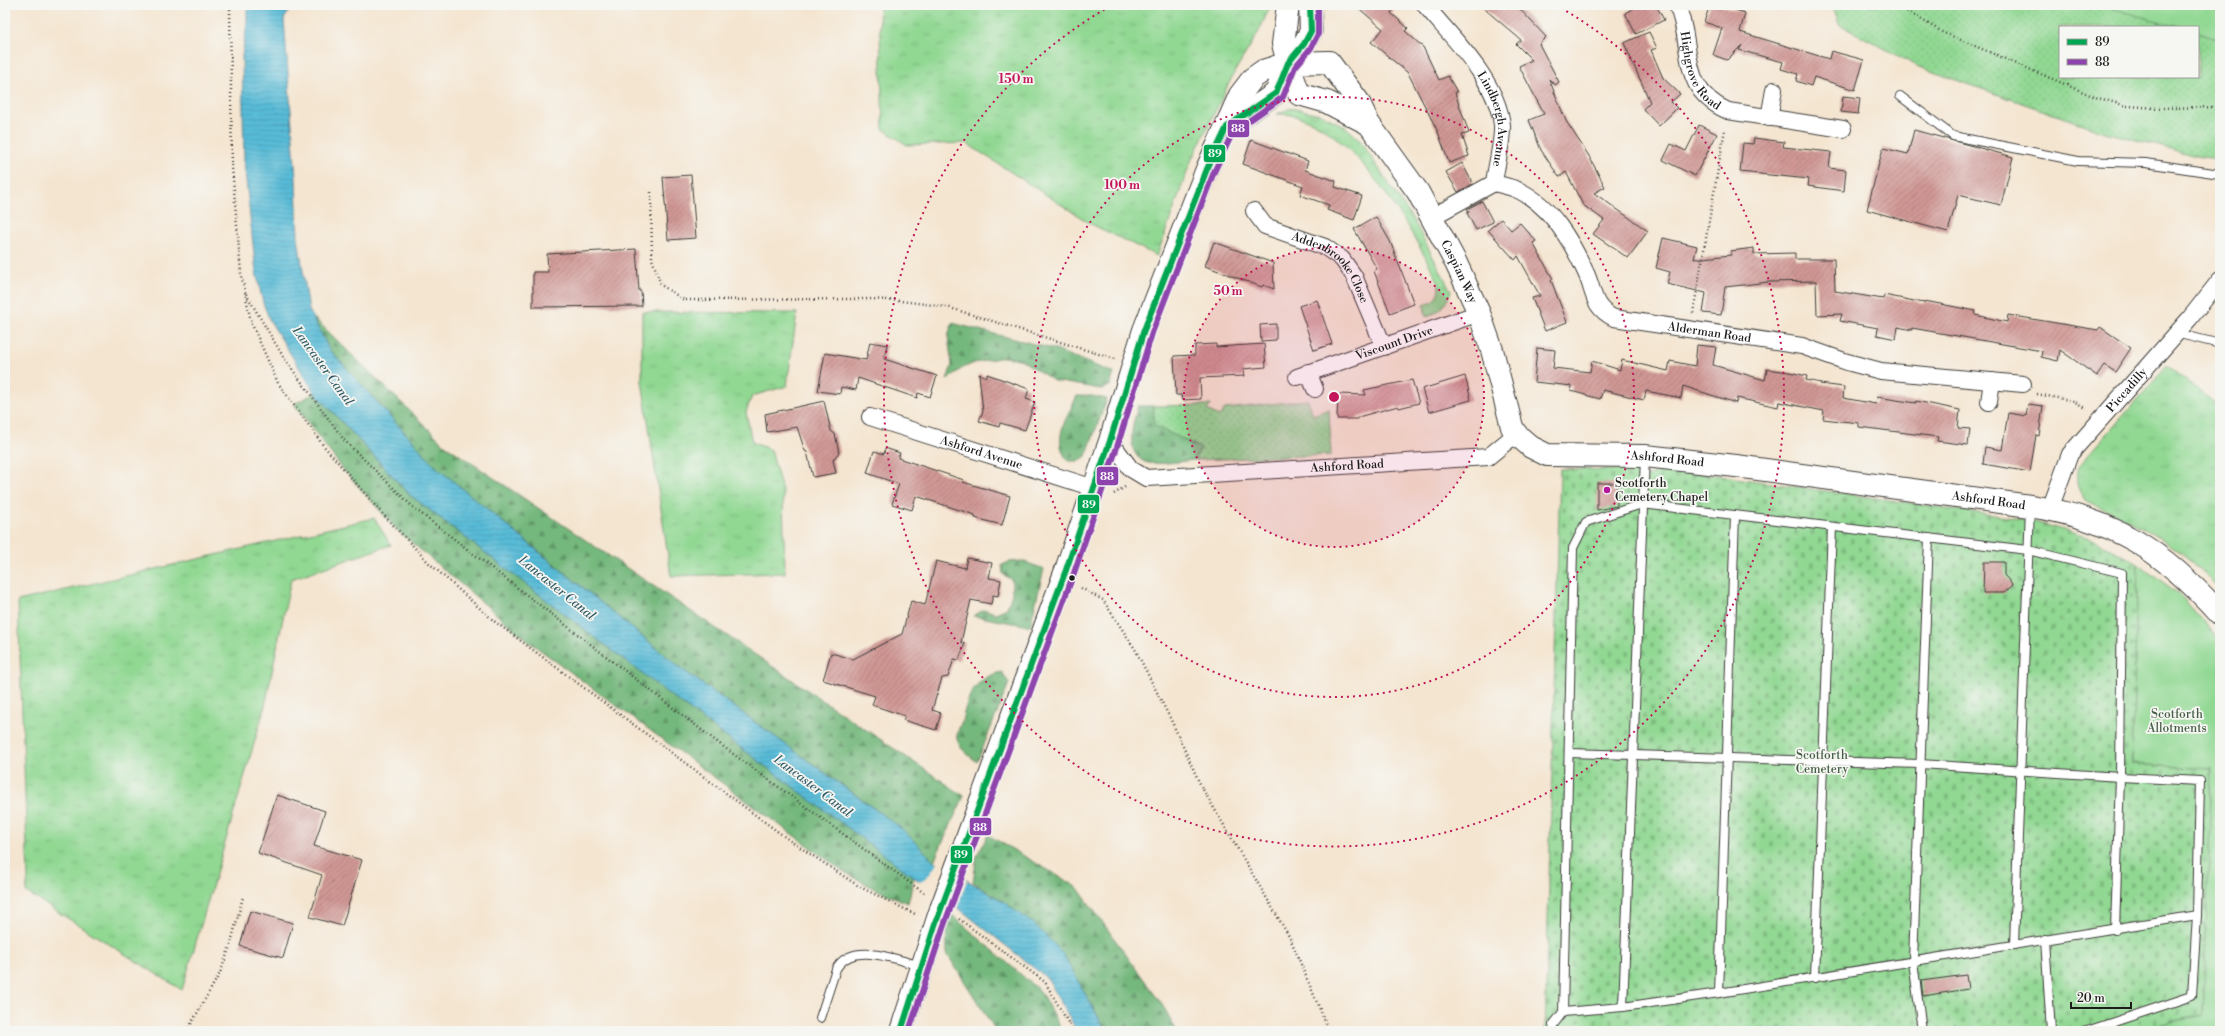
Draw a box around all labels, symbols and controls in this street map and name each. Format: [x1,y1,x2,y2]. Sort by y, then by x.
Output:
legend [2059,26,2199,78]
street label: Highgrove Road [1677,30,1724,113]
text: 89 [2095,35,2110,50]
text: 88 [2095,55,2110,70]
street label: Lindbergh Avenue [1474,68,1510,168]
text: 150 m [999,72,1033,87]
line badge: 88 [1227,119,1250,138]
text: 88 [1231,122,1245,136]
line badge: 89 [1203,144,1226,163]
text: 89 [1208,147,1222,161]
text: 100 m [1104,178,1140,193]
street label: Addenbrooke Close [1289,228,1372,305]
street label: Caspian Way [1438,237,1481,306]
text: 50 m [1213,284,1243,299]
street label: Alderman Road [1666,318,1752,346]
street label: Viscount Drive [1352,322,1435,364]
water label: Lancaster Canal [288,323,358,409]
street label: Piccadilly [2103,365,2150,415]
centre of rings [1327,390,1341,404]
street label: Ashford Avenue [938,432,1025,472]
street label: Ashford Road [1630,448,1705,470]
street label: Ashford Road [1309,456,1385,475]
line badge: 88 [1096,466,1119,486]
text: 88 [1100,470,1114,484]
place label: Scotforth Cemetery Chapel [1615,476,1708,505]
marker: Scotforth Cemetery Chapel [1602,485,1612,495]
street label: Ashford Road [1950,488,2026,513]
line badge: 89 [1077,494,1100,514]
text: 89 [1082,498,1096,512]
water label: Lancaster Canal [515,552,599,624]
unlabelled marker [1067,573,1077,583]
park label: Scotforth Allotments [2146,707,2207,736]
park label: Scotforth Cemetery [1796,748,1848,777]
water label: Lancaster Canal [770,751,856,821]
line badge: 88 [969,817,992,836]
text: 88 [973,821,987,835]
line badge: 89 [950,845,973,864]
text: 89 [954,848,968,862]
scale bar [2071,984,2131,1010]
text: 20 m [2077,991,2105,1006]

